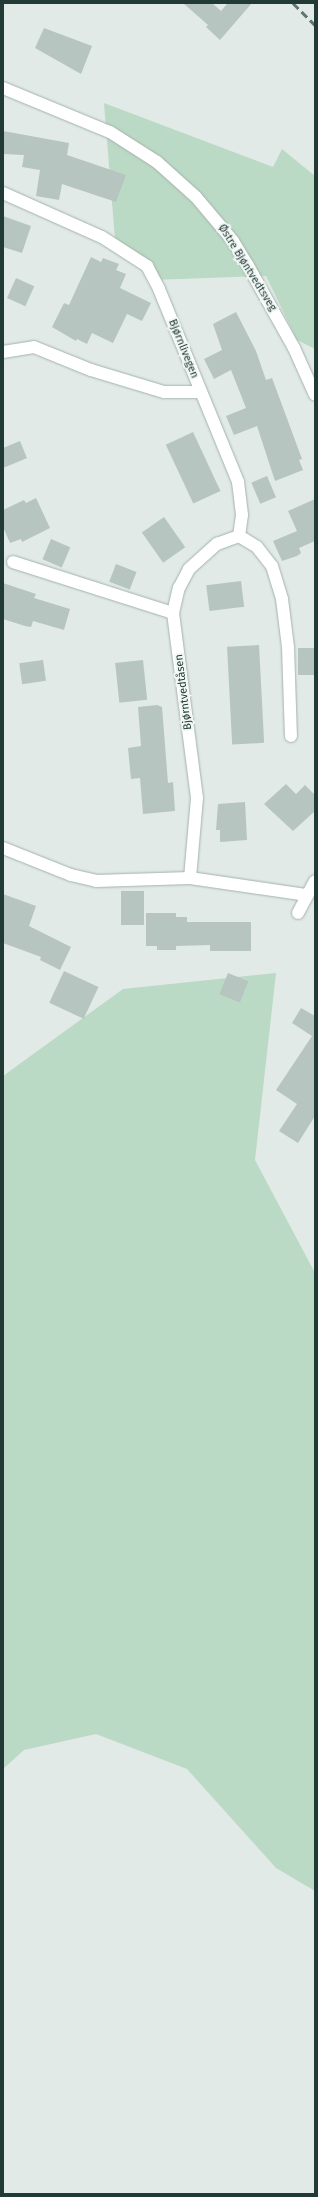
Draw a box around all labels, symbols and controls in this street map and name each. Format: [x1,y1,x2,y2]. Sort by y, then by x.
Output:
street label: Østre Bjøntvedtsveg [215,222,279,314]
street label: Bjørnlivegen [165,318,201,380]
street label: Bjørntvedtåsen [173,653,195,731]

